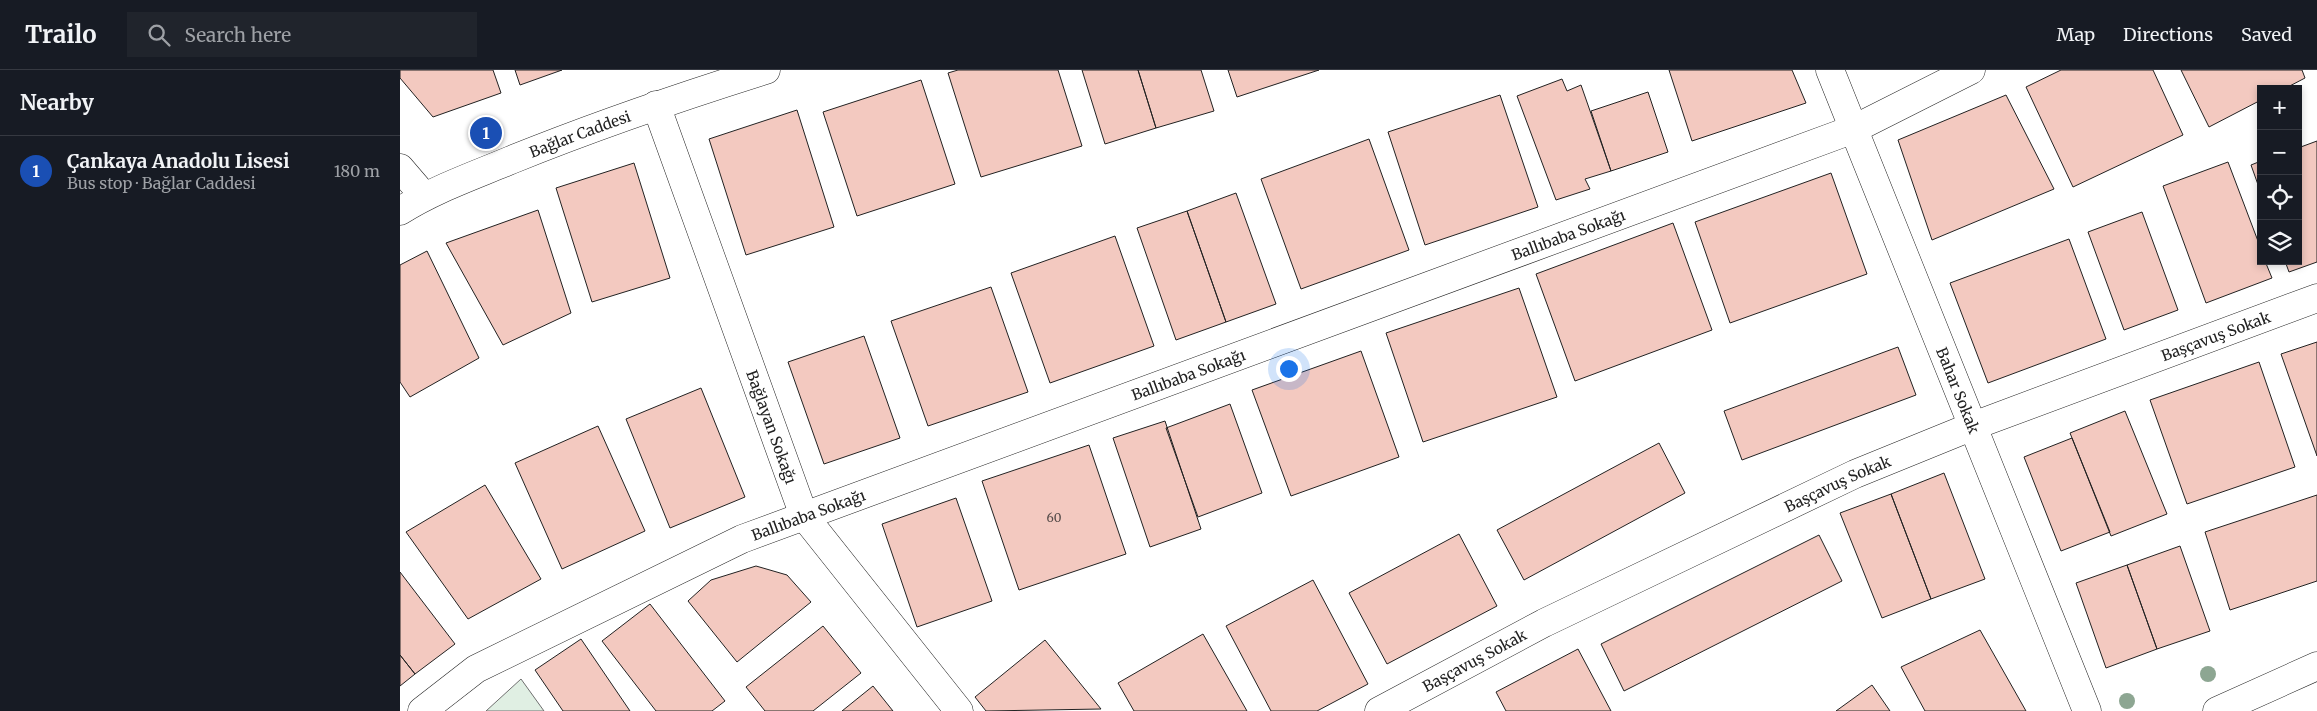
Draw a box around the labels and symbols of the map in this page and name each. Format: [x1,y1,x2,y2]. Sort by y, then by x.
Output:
street label: Bağlar Caddesi [526,106,633,161]
pin: 1 [470,114,502,152]
street label: Ballıbaba Sokağı [1509,205,1628,264]
street label: Başçavuş Sokak [2158,307,2273,365]
street label: Bahar Sokak [1933,344,1984,437]
street label: Ballıbaba Sokağı [1129,345,1248,404]
your location [1276,356,1302,382]
street label: Bağlayan Sokağı [743,367,801,486]
street label: Başçavuş Sokak [1781,451,1894,516]
street label: Ballıbaba Sokağı [749,485,868,544]
house number: 60 [1047,510,1062,525]
street label: Başçavuş Sokak [1419,624,1530,696]

